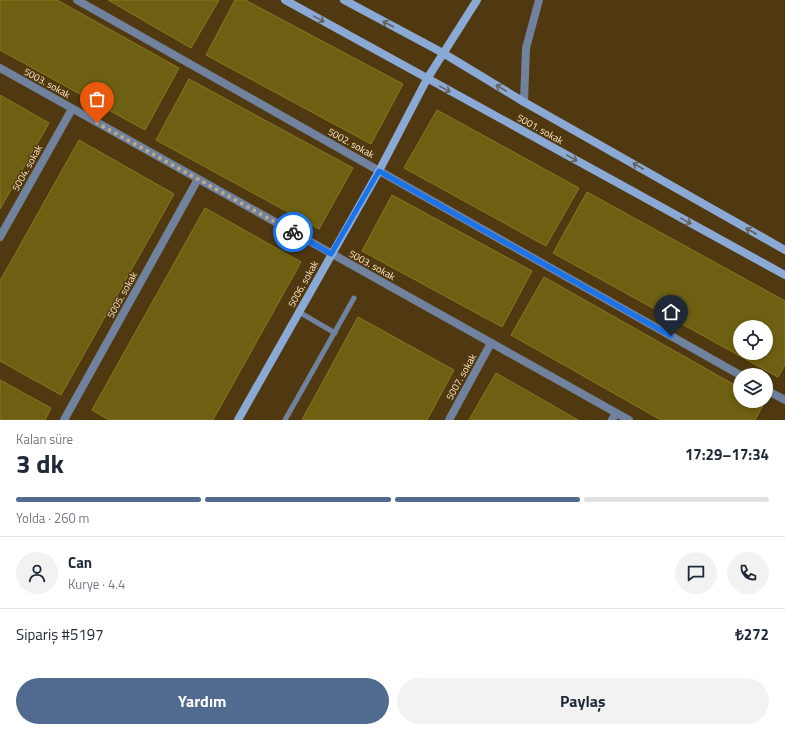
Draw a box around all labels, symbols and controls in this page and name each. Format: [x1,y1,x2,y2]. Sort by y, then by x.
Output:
one-way arrow [313,16,325,23]
one-way arrow [382,19,394,27]
street label: 5003. sokak [21,64,73,102]
pin [80,82,114,123]
one-way arrow [496,84,507,92]
one-way arrow [439,86,451,93]
icon: bag [86,88,108,110]
street label: 5001. sokak [514,110,566,148]
street label: 5002. sokak [325,124,377,162]
street label: 5004. sokak [8,142,46,194]
one-way arrow [565,155,577,163]
one-way arrow [632,162,644,170]
courier [273,212,313,252]
one-way arrow [679,217,691,225]
icon: bike [282,221,304,243]
one-way arrow [745,226,757,234]
street label: 5003. sokak [346,246,398,284]
street label: 5006. sokak [284,258,322,310]
street label: 5005. sokak [103,269,141,321]
pin [654,295,688,336]
icon: home [660,301,682,323]
map controls [733,320,773,408]
button: locate [733,320,773,360]
street label: 5007. sokak [442,351,480,403]
button: layers [733,368,773,408]
text: Kalan süre [16,429,73,449]
text: 17:29–17:34 [685,443,769,466]
text: 3 dk [16,444,64,483]
text: Yolda · 260 m [16,508,89,528]
text: Can [68,551,92,574]
button: person [16,552,58,594]
button: chat [675,552,717,594]
button: phone [727,552,769,594]
text: Kurye · 4.4 [68,574,125,594]
text: Sipariş #5197 [16,623,104,646]
text: ₺272 [735,623,769,646]
button: Yardım [16,678,389,724]
button: Paylaş [397,678,769,724]

